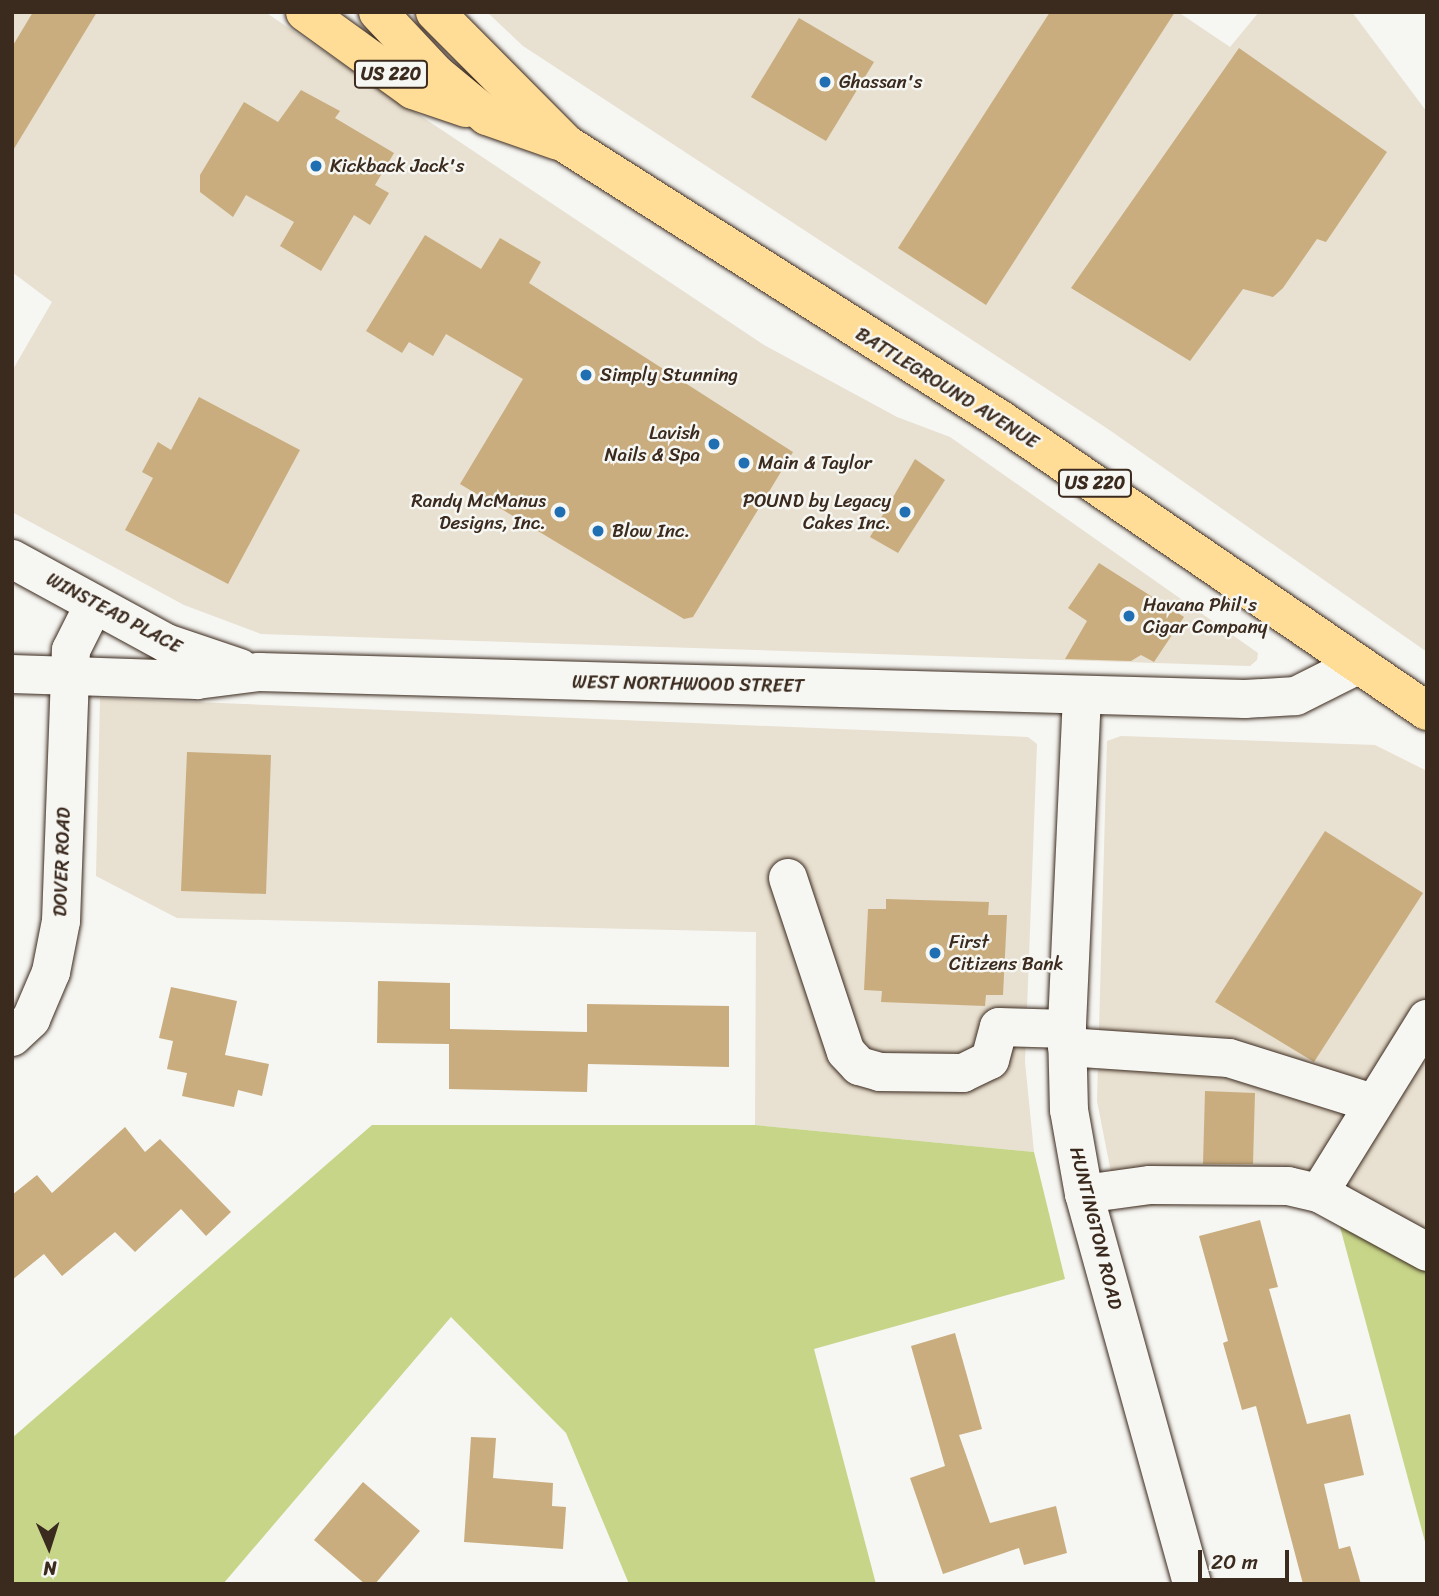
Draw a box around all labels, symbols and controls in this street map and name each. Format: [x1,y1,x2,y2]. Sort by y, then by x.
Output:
road number: US 220 [352,60,430,88]
place label: Ghassan's [839,71,923,93]
marker: Ghassan's [817,74,833,90]
place label: Kickback Jack's [330,155,463,177]
marker: Kickback Jack's [308,158,324,174]
street label: BATTLEGROUND AVENUE [851,322,1043,454]
place label: Simply Stunning [600,364,738,386]
marker: Simply Stunning [578,367,594,383]
place label: Lavish Nails & Spa [604,422,700,466]
marker: Lavish Nails & Spa [706,436,722,452]
place label: Main & Taylor [758,452,872,474]
marker: Main & Taylor [736,455,752,471]
road number: US 220 [1056,468,1134,498]
place label: Randy McManus Designs, Inc. [411,490,546,534]
place label: POUND by Legacy Cakes Inc. [743,490,891,534]
marker: Randy McManus Designs, Inc. [552,504,568,520]
marker: POUND by Legacy Cakes Inc. [897,504,913,520]
place label: Blow Inc. [612,520,690,542]
marker: Blow Inc. [590,523,606,539]
street label: WINSTEAD PLACE [42,568,186,658]
place label: Havana Phil's Cigar Company [1143,594,1268,638]
marker: Havana Phil's Cigar Company [1121,608,1137,624]
street label: WEST NORTHWOOD STREET [572,671,804,697]
street label: DOVER ROAD [49,807,75,917]
place label: First Citizens Bank [949,931,1064,975]
marker: First Citizens Bank [927,945,943,961]
street label: HUNTINGTON ROAD [1065,1144,1127,1312]
north arrow [14,1512,84,1582]
scale bar [1201,1536,1292,1580]
text: 20 m [1211,1543,1258,1581]
text: N [43,1552,58,1585]

